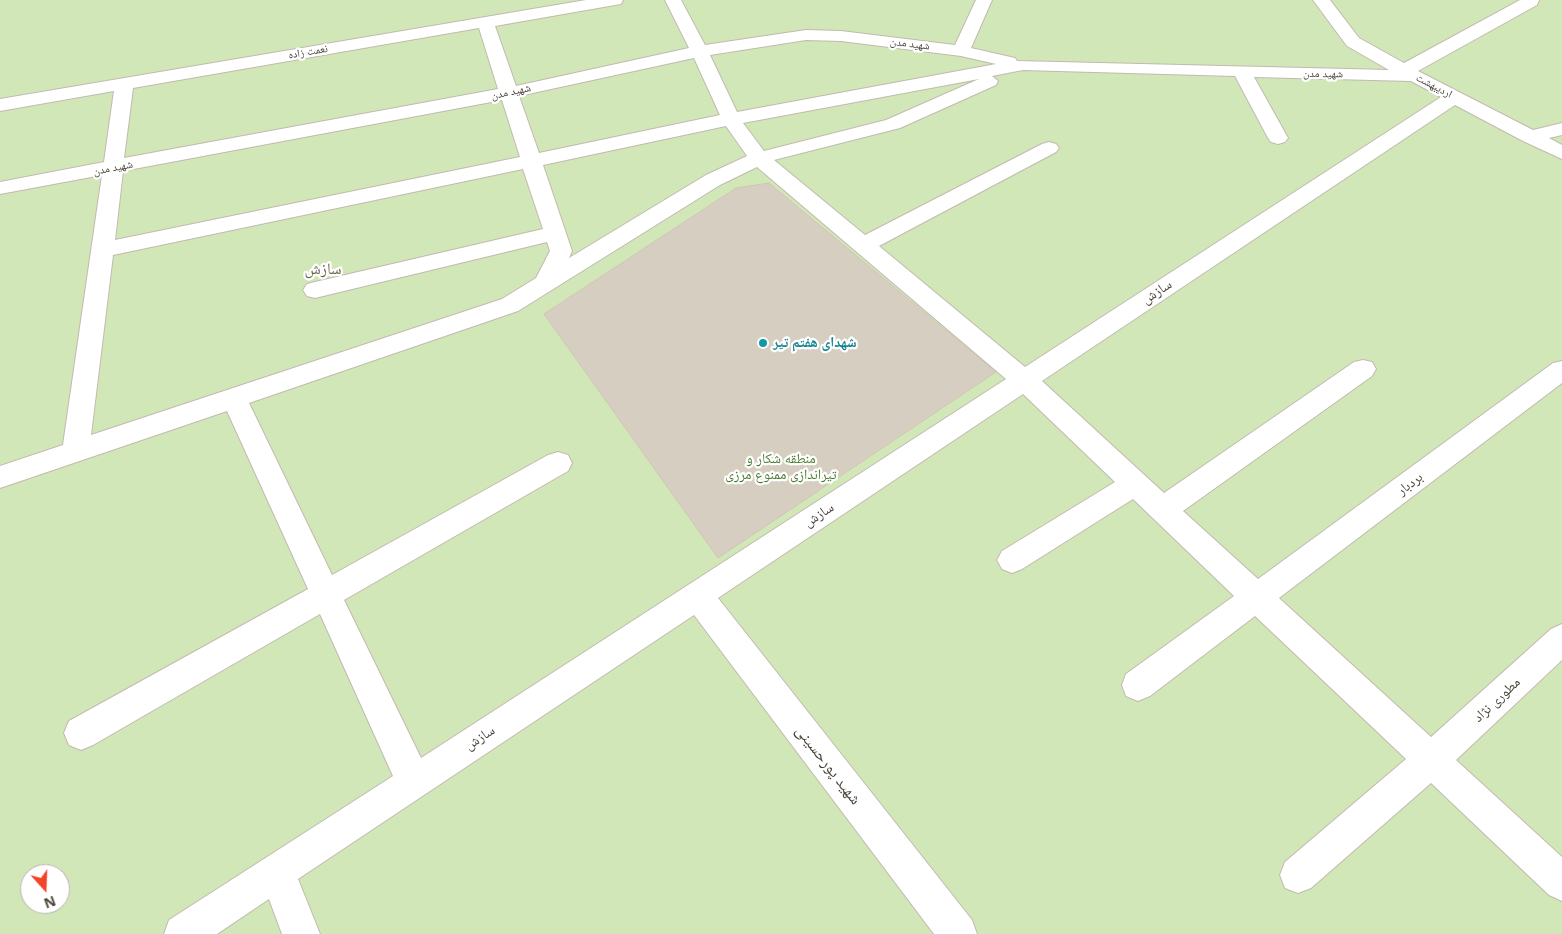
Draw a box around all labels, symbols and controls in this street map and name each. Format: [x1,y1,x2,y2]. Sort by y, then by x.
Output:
street label: شهید مدن [889,35,931,53]
street label: نعمت زاده [287,42,329,62]
street label: شهید مدن [1303,67,1343,81]
street label: اردیبهشت [1414,71,1454,101]
street label: شهید مدن [490,81,532,103]
street label: شهید مدن [92,158,134,178]
district label: سازش [305,259,341,279]
street label: سازش [1139,276,1175,308]
place label: شهدای هفتم تیر [773,335,856,351]
marker: شهدای هفتم تیر [757,337,769,349]
park label: منطقه شکار و تیراندازی ممنوع مرزی [725,451,837,484]
street label: بردبار [1394,469,1426,499]
street label: سازش [801,499,837,531]
street label: مطوری نژاد [1470,674,1524,726]
street label: شهید پورحسینی [791,721,865,809]
street label: سازش [462,722,498,754]
north arrow [20,864,70,914]
text: N [41,892,59,913]

